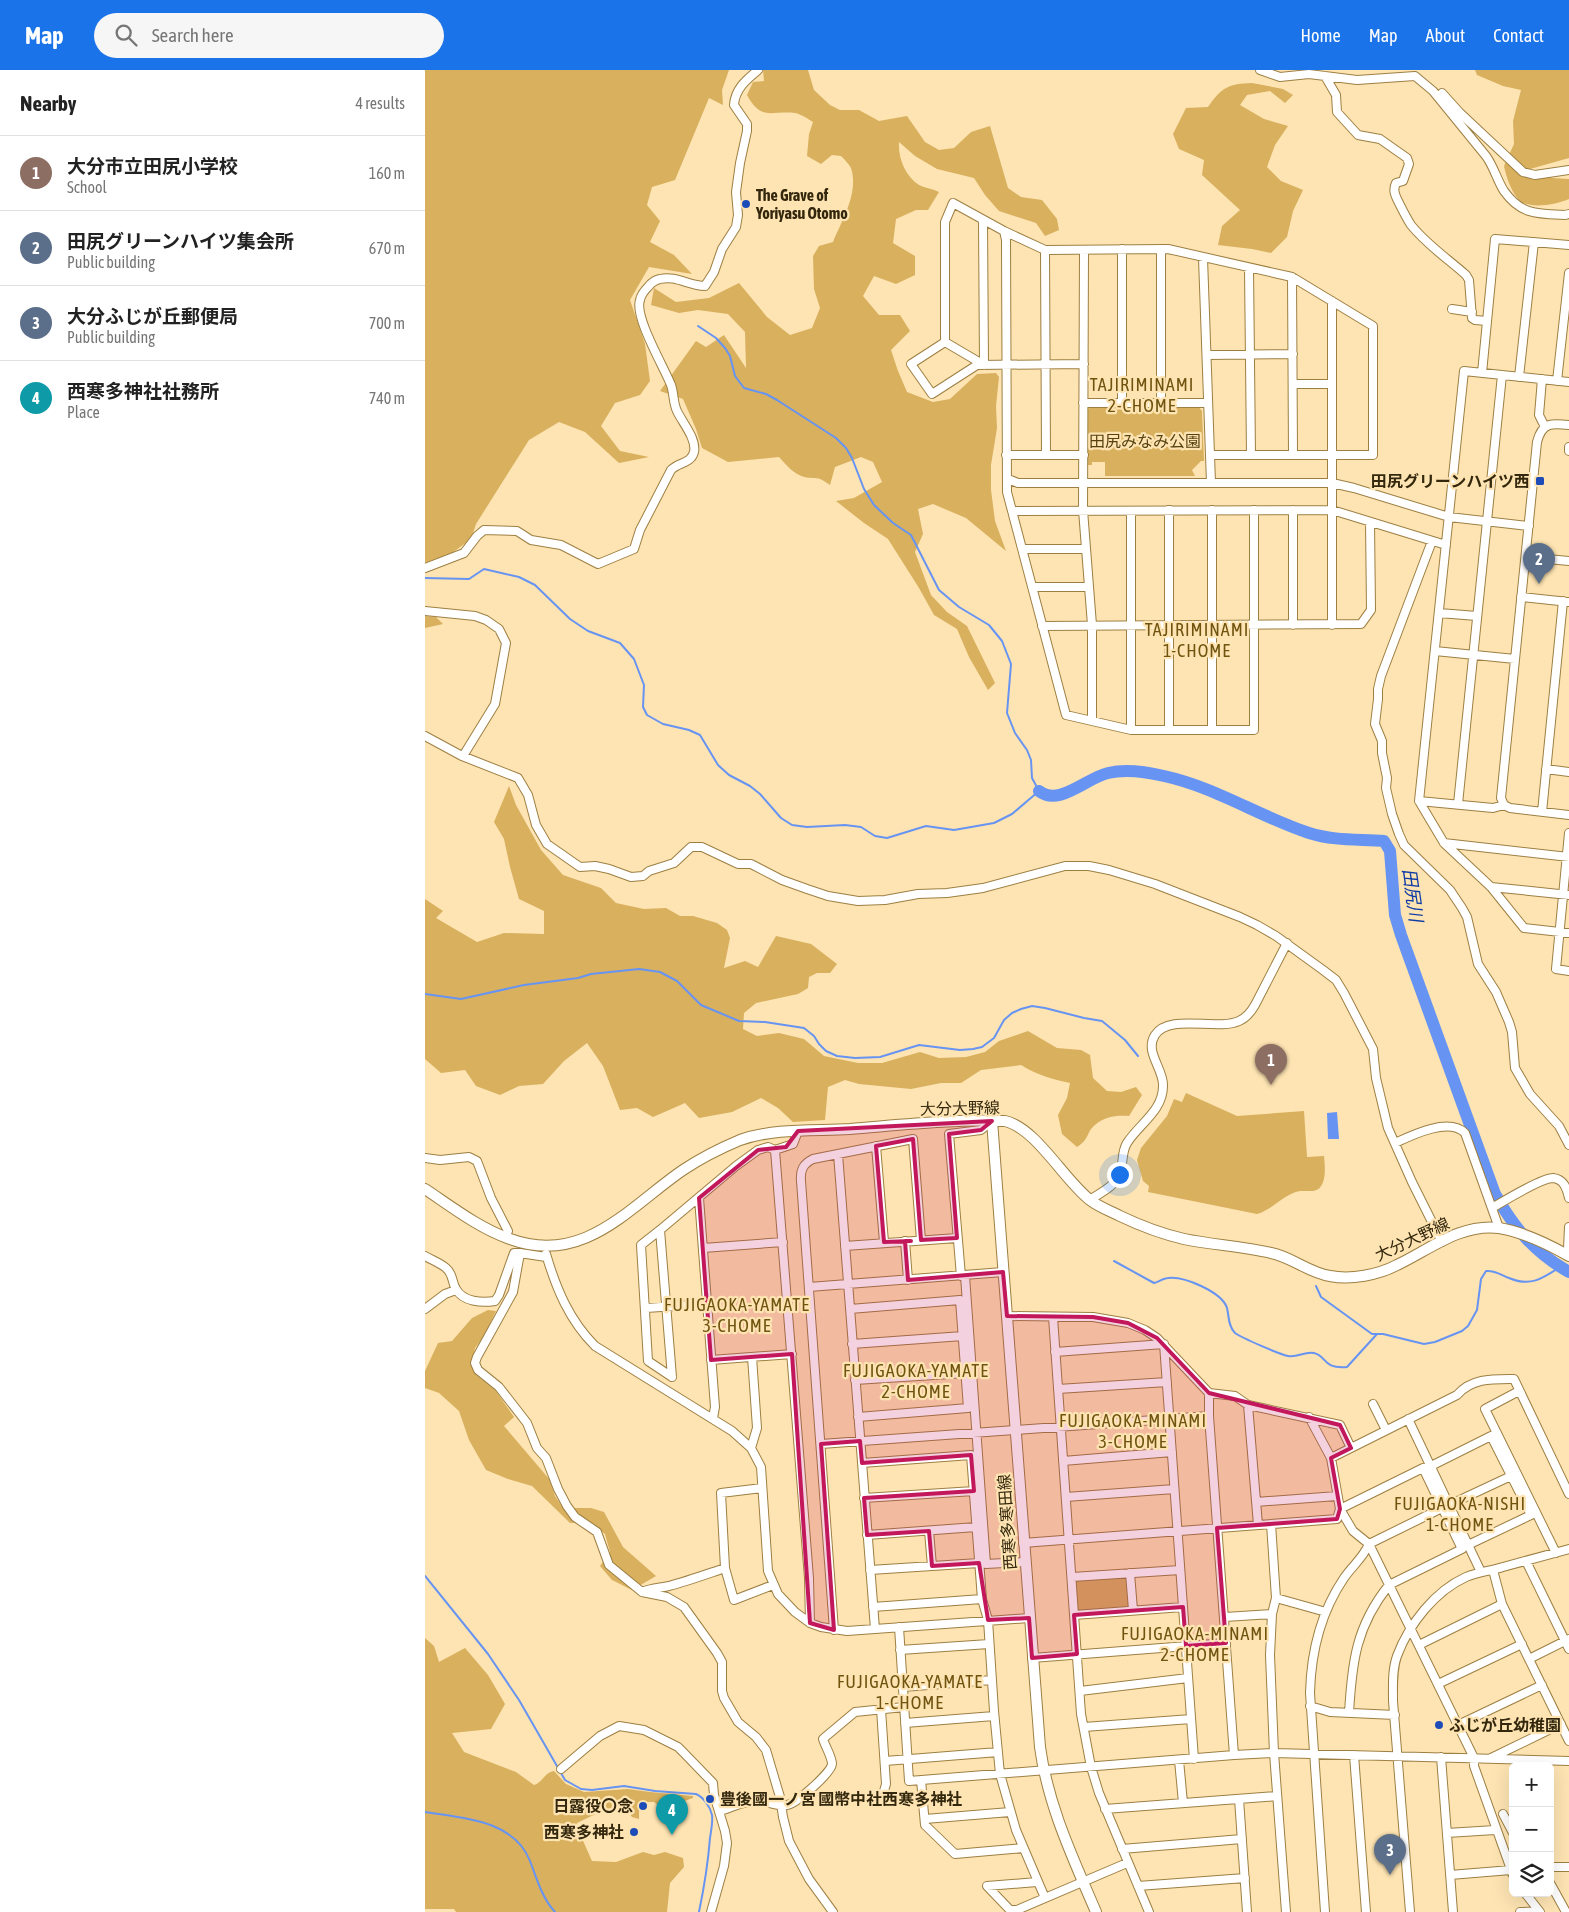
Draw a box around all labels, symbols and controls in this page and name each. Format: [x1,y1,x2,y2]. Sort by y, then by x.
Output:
search box [94,13,444,58]
icon: search [112,21,140,49]
text: Map [25,22,64,49]
text: Search here [152,24,234,46]
text: Home [1301,25,1341,46]
text: Map [1369,25,1398,46]
text: About [1426,25,1465,46]
text: Contact [1493,25,1544,46]
text: Nearby [20,91,76,115]
text: 4 results [355,94,405,112]
text: 大分市立田尻小学校 [67,155,238,177]
text: 1 [32,164,40,182]
text: 160 m [369,164,405,182]
text: School [67,178,107,196]
place label: The Grave of Yoriyasu Otomo [755,186,848,222]
marker: The Grave of Yoriyasu Otomo [740,198,752,210]
text: 田尻グリーンハイツ集会所 [67,230,294,252]
text: 2 [32,239,40,257]
text: 670 m [369,239,405,257]
text: Public building [67,253,155,271]
text: 大分ふじが丘郵便局 [67,305,238,327]
text: 3 [32,314,40,332]
text: 700 m [369,314,405,332]
text: Public building [67,328,155,346]
district label: TAJIRIMINAMI 2-CHOME [1090,374,1194,416]
text: 西寒多神社社務所 [67,380,219,402]
text: 4 [32,389,40,407]
text: 740 m [369,389,405,407]
text: Place [67,403,100,421]
park label: 田尻みなみ公園 [1089,432,1201,450]
place label: 田尻グリーンハイツ西 [1371,472,1530,490]
marker: 田尻グリーンハイツ西 [1534,475,1546,487]
pin: 2 [1523,543,1555,584]
district label: TAJIRIMINAMI 1-CHOME [1145,619,1249,661]
water label: 田尻川 [1399,867,1427,925]
pin: 1 [1255,1044,1287,1085]
street label: 大分大野線 [920,1098,1000,1118]
your location [1107,1162,1133,1188]
street label: 大分大野線 [1372,1214,1452,1264]
district label: FUJIGAOKA-YAMATE 3-CHOME [664,1294,810,1336]
district label: FUJIGAOKA-YAMATE 2-CHOME [843,1360,989,1402]
district label: FUJIGAOKA-MINAMI 3-CHOME [1059,1410,1207,1452]
street label: 西寒多寒田線 [995,1473,1019,1571]
district label: FUJIGAOKA-NISHI 1-CHOME [1394,1493,1526,1535]
district label: FUJIGAOKA-MINAMI 2-CHOME [1121,1623,1269,1665]
district label: FUJIGAOKA-YAMATE 1-CHOME [837,1671,983,1713]
place label: ふじが丘幼稚園 [1449,1716,1561,1734]
marker: ふじが丘幼稚園 [1433,1719,1445,1731]
map controls [1509,1762,1554,1897]
button: + [1509,1762,1554,1807]
place label: 豊後國一ノ宮 國幣中社西寒多神社 [720,1790,962,1808]
marker: 豊後國一ノ宮 國幣中社西寒多神社 [704,1793,716,1805]
pin: 4 [656,1794,688,1835]
place label: 日露役〇念 [553,1797,633,1815]
marker: 日露役〇念 [637,1800,649,1812]
button: − [1509,1807,1554,1852]
place label: 西寒多神社 [544,1823,624,1841]
marker: 西寒多神社 [628,1826,640,1838]
pin: 3 [1374,1834,1406,1875]
button: layers [1509,1852,1554,1897]

